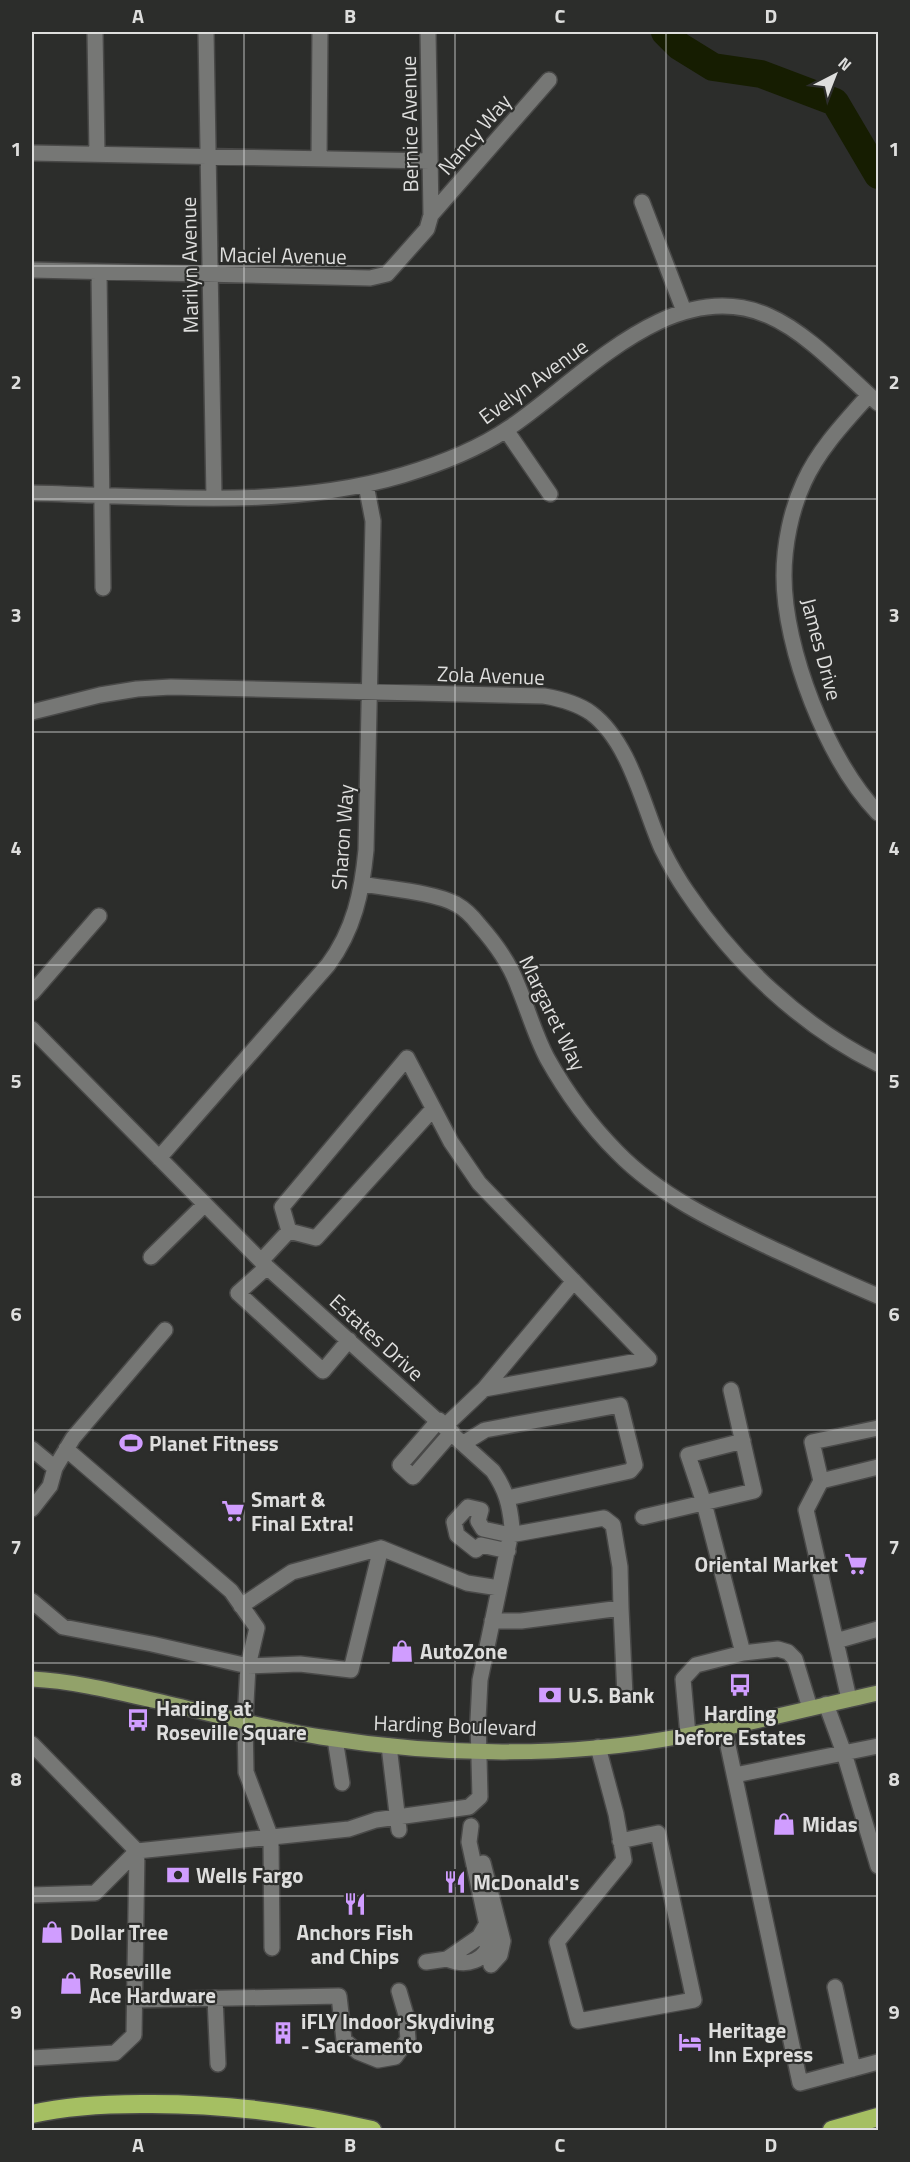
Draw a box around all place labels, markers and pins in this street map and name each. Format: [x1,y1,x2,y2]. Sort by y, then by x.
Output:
place label: Planet Fitness [149,1427,279,1459]
sports icon: Planet Fitness [118,1430,144,1456]
place label: Smart & Final Extra! [251,1483,354,1539]
supermarket icon: Smart & Final Extra! [220,1498,246,1524]
place label: Oriental Market [695,1548,838,1580]
supermarket icon: Oriental Market [843,1551,869,1577]
place label: AutoZone [420,1635,507,1667]
shop icon: AutoZone [389,1638,415,1664]
bus stop icon: Harding before Estates [727,1672,753,1698]
place label: U.S. Bank [568,1679,654,1711]
bank icon: U.S. Bank [537,1682,563,1708]
place label: Harding at Roseville Square [156,1692,307,1748]
place label: Harding before Estates [674,1697,806,1753]
bus stop icon: Harding at Roseville Square [125,1707,151,1733]
place label: Midas [802,1808,858,1840]
shop icon: Midas [771,1811,797,1837]
place label: Wells Fargo [196,1859,303,1891]
bank icon: Wells Fargo [165,1862,191,1888]
place label: McDonald's [473,1866,579,1898]
restaurant icon: McDonald's [442,1869,468,1895]
restaurant icon: Anchors Fish and Chips [342,1891,368,1917]
place label: Dollar Tree [70,1916,168,1948]
place label: Anchors Fish and Chips [297,1916,413,1972]
shop icon: Dollar Tree [39,1919,65,1945]
place label: Roseville Ace Hardware [89,1955,216,2011]
shop icon: Roseville Ace Hardware [58,1970,84,1996]
place label: iFLY Indoor Skydiving - Sacramento [301,2005,494,2061]
place label: Heritage Inn Express [708,2014,813,2070]
building icon: iFLY Indoor Skydiving - Sacramento [270,2020,296,2046]
hotel icon: Heritage Inn Express [677,2029,703,2055]

